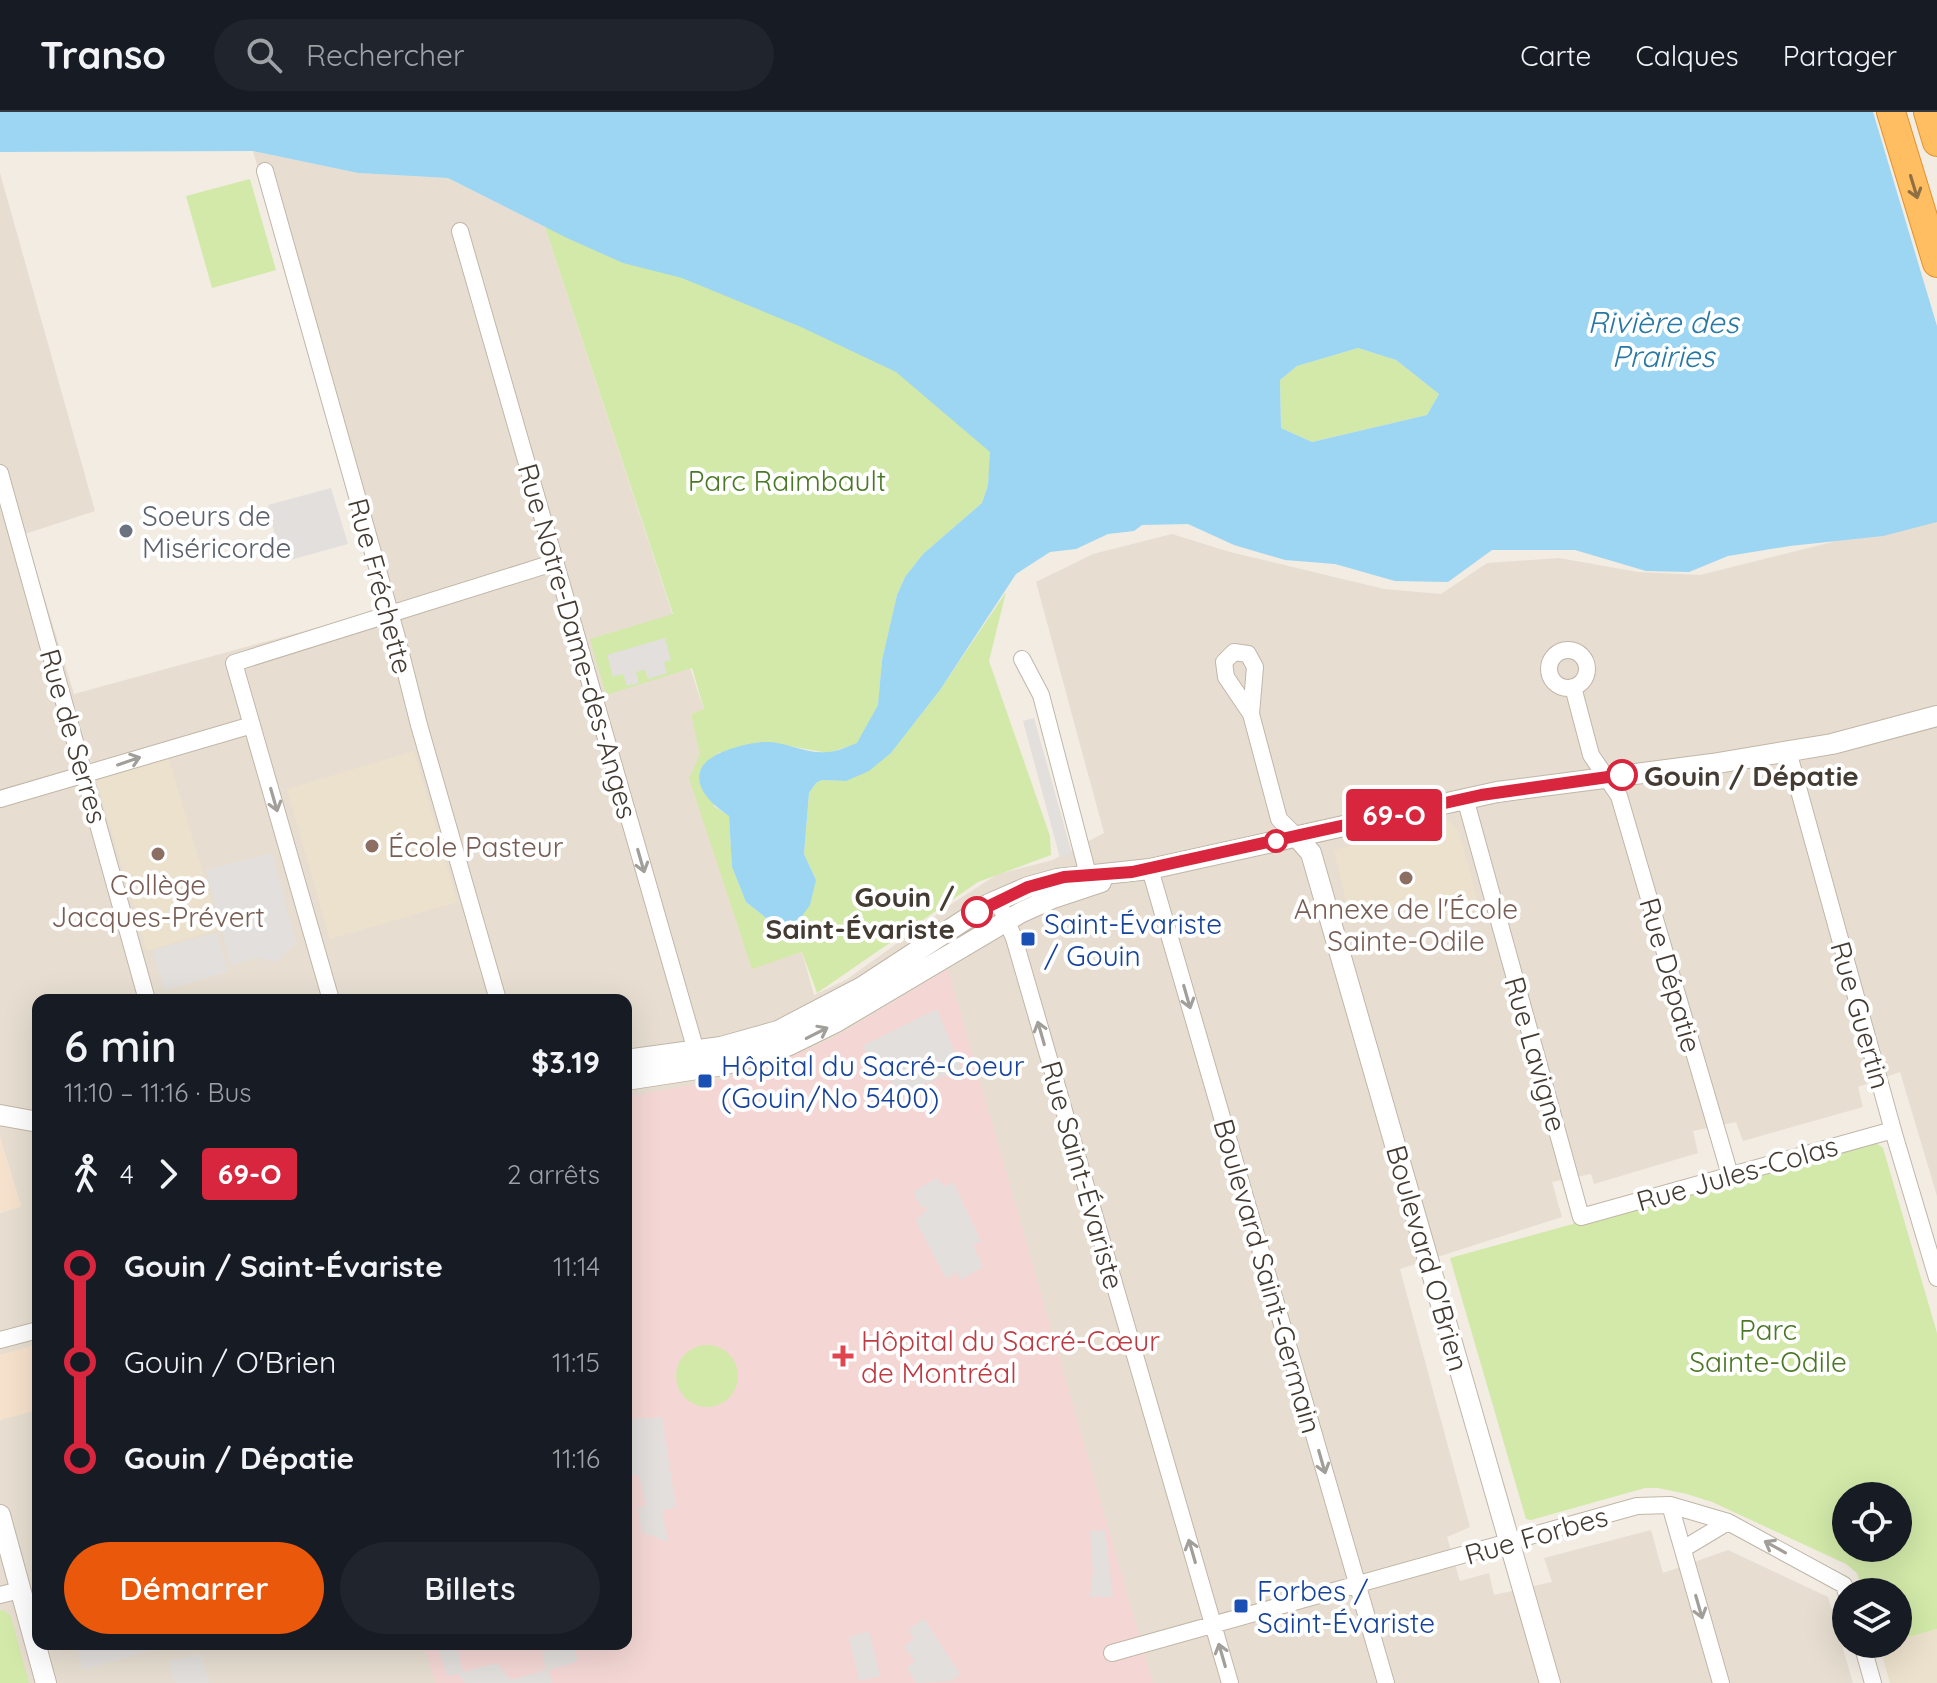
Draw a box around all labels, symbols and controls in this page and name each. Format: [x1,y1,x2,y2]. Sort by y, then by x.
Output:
search box [214,19,774,91]
text: Transo [40,31,166,79]
icon: search [242,33,286,77]
text: Rechercher [306,36,465,74]
text: Carte [1520,38,1591,73]
text: Calques [1635,38,1739,73]
text: Partager [1783,38,1897,73]
one-way arrow [1907,173,1922,199]
water label: Rivière des Prairies [1588,303,1740,375]
street label: Rue Notre-Dame-des-Anges [510,459,646,823]
park label: Parc Raimbault [688,463,886,498]
street label: Rue Fréchette [341,494,421,678]
place label: Soeurs de Miséricorde [142,498,291,565]
marker: Soeurs de Miséricorde [117,522,135,540]
street label: Rue de Serres [32,645,116,827]
one-way arrow [116,753,141,768]
place label: Gouin / Dépatie [1644,758,1859,793]
marker: Gouin / Dépatie [1607,760,1637,790]
one-way arrow [267,786,282,812]
line badge: 69-O [1338,789,1450,841]
text: 69-O [1362,797,1426,832]
place label: École Pasteur [388,829,564,864]
unlabelled marker [1265,830,1287,852]
marker: École Pasteur [363,837,381,855]
marker: Collège Jacques-Prévert [149,845,167,863]
one-way arrow [635,848,650,874]
place label: Collège Jacques-Prévert [51,867,265,934]
marker: Annexe de l'École Sainte-Odile [1397,869,1415,887]
place label: Gouin / Saint-Évariste [765,879,955,946]
place label: Annexe de l'École Sainte-Odile [1294,891,1518,958]
street label: Rue Dépatie [1632,894,1710,1056]
marker: Gouin / Saint-Évariste [962,897,992,927]
place label: Saint-Évariste / Gouin [1044,906,1222,973]
marker: Saint-Évariste / Gouin [1019,930,1037,948]
street label: Rue Guertin [1823,937,1899,1093]
street label: Rue Lavigne [1497,972,1575,1136]
one-way arrow [1180,984,1195,1010]
text: 6 min [64,1018,177,1073]
one-way arrow [1033,1020,1048,1046]
one-way arrow [804,1024,828,1040]
text: $3.19 [531,1043,600,1081]
place label: Hôpital du Sacré-Coeur (Gouin/No 5400) [721,1048,1025,1115]
street label: Rue Saint-Évariste [1034,1057,1132,1293]
marker: Hôpital du Sacré-Coeur (Gouin/No 5400) [696,1072,714,1090]
text: 11:10 – 11:16 · Bus [64,1076,252,1109]
street label: Boulevard Saint-Germain [1206,1115,1330,1437]
street label: Rue Jules-Colas [1632,1128,1842,1218]
street label: Boulevard O'Brien [1379,1141,1477,1375]
icon: walk [64,1152,108,1196]
icon: forward [146,1152,190,1196]
text: 69-O [218,1156,281,1191]
text: 4 [120,1158,134,1191]
text: 2 arrêts [507,1158,600,1191]
text: Gouin / Saint-Évariste [124,1247,443,1285]
text: 11:14 [553,1250,600,1283]
park label: Parc Sainte-Odile [1689,1312,1847,1379]
place label: Hôpital du Sacré-Cœur de Montréal [861,1323,1160,1390]
text: Gouin / O'Brien [124,1343,336,1381]
marker: Hôpital du Sacré-Cœur de Montréal [832,1345,854,1367]
text: 11:15 [552,1346,600,1379]
text: Gouin / Dépatie [124,1439,354,1477]
text: 11:16 [552,1442,600,1475]
one-way arrow [1316,1449,1330,1474]
map controls [1832,1482,1912,1658]
button: locate [1832,1482,1912,1562]
street label: Rue Forbes [1461,1498,1611,1572]
one-way arrow [1184,1539,1199,1565]
one-way arrow [1764,1539,1788,1555]
button: Démarrer [64,1542,324,1634]
button: Billets [340,1542,600,1634]
place label: Forbes / Saint-Évariste [1257,1573,1435,1640]
button: layers [1832,1578,1912,1658]
one-way arrow [1693,1593,1708,1619]
marker: Forbes / Saint-Évariste [1232,1597,1250,1615]
one-way arrow [1214,1642,1229,1668]

